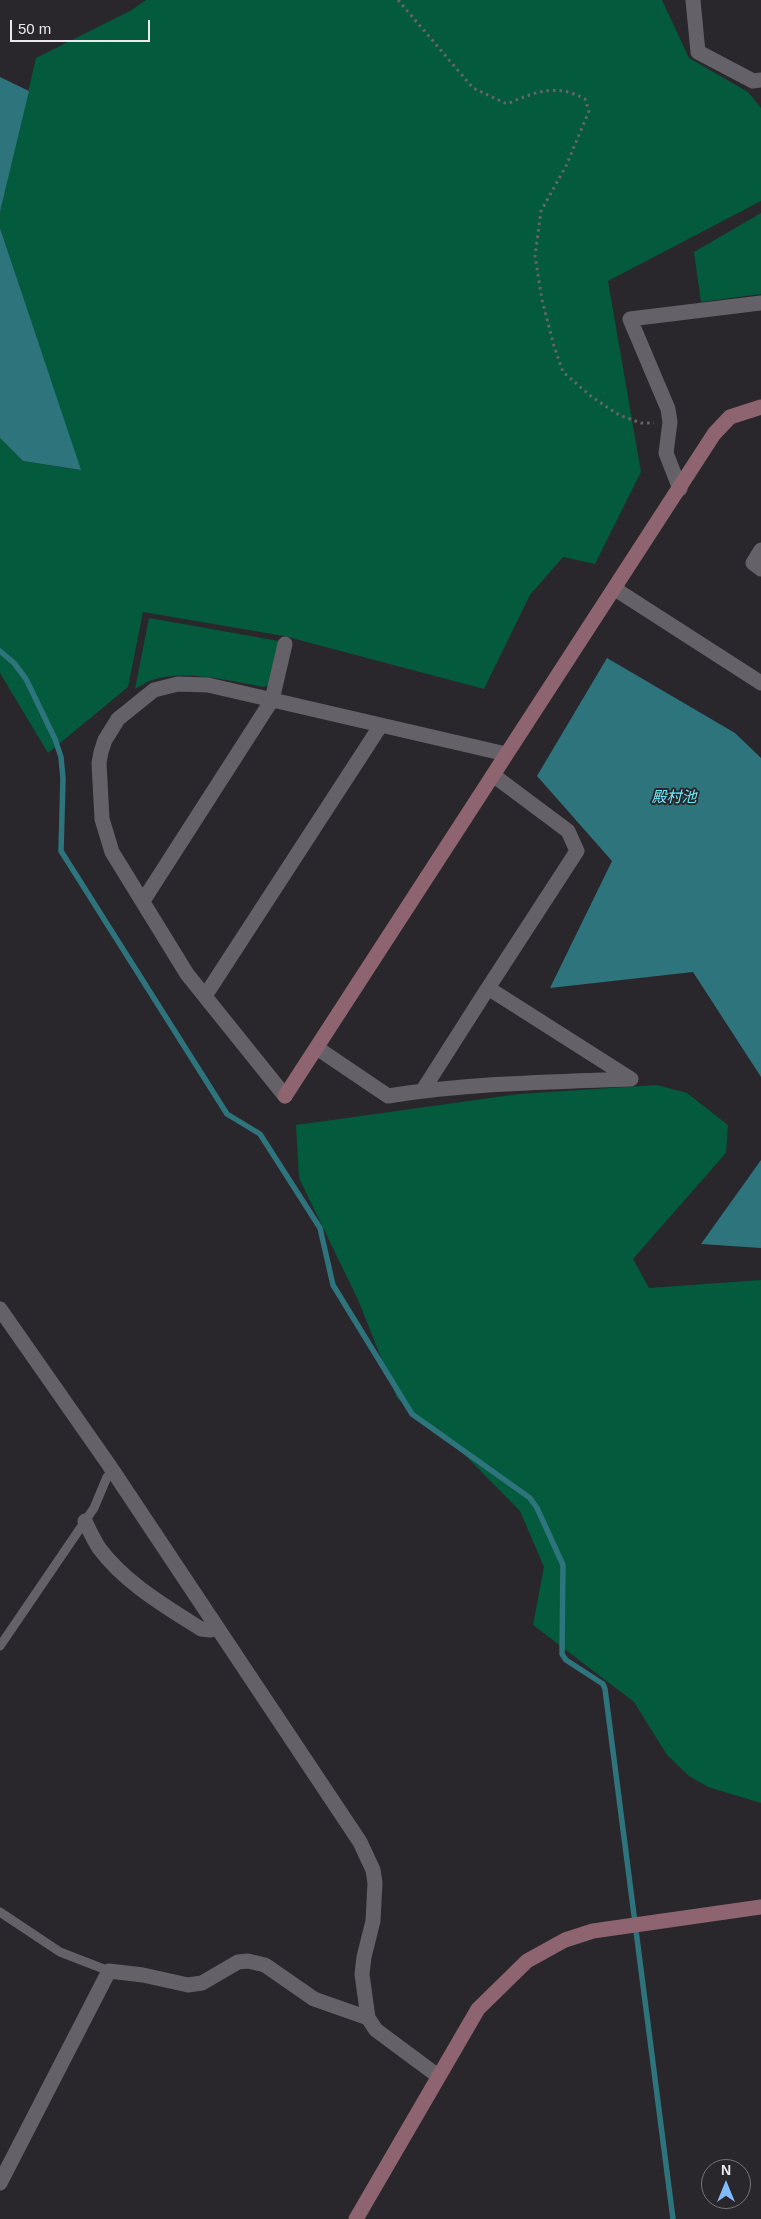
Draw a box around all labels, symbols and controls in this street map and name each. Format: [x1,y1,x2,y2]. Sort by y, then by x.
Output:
scale bar [12,10,152,42]
text: 50 m [18,20,51,37]
water label: 殿村池 [652,789,696,807]
north arrow [701,2159,751,2209]
text: N [721,2162,731,2178]

